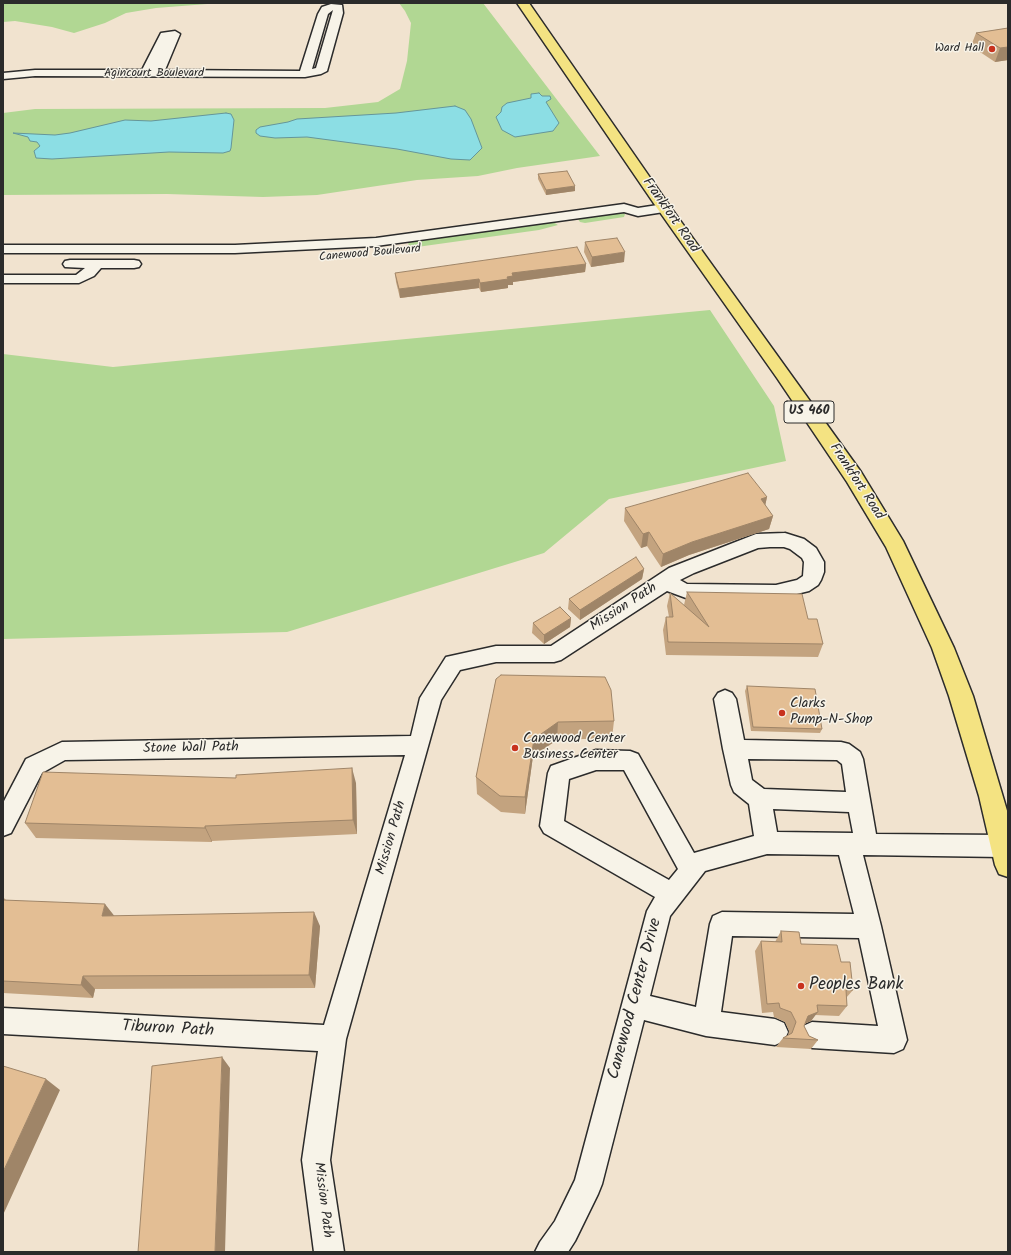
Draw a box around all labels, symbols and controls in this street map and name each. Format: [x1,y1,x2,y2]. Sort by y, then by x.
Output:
place label: Ward Hall [935,42,984,56]
marker: Ward Hall [987,44,997,54]
street label: Agincourt Boulevard [104,67,204,81]
street label: Frankfort Road [638,175,702,257]
street label: Canewood Boulevard [318,242,422,266]
road number: US 460 [784,401,834,423]
street label: Frankfort Road [825,441,887,523]
street label: Mission Path [587,580,661,636]
place label: Clarks Pump-N-Shop [790,697,872,730]
marker: Clarks Pump-N-Shop [777,708,787,718]
place label: Canewood Center Business Center [523,732,625,764]
street label: Stone Wall Path [143,740,239,758]
marker: Canewood Center Business Center [510,743,520,753]
street label: Mission Path [373,799,411,877]
street label: Canewood Center Drive [605,916,667,1082]
place label: Peoples Bank [809,976,903,996]
marker: Peoples Bank [796,981,806,991]
street label: Tiburon Path [121,1017,215,1043]
street label: Mission Path [309,1161,335,1239]

